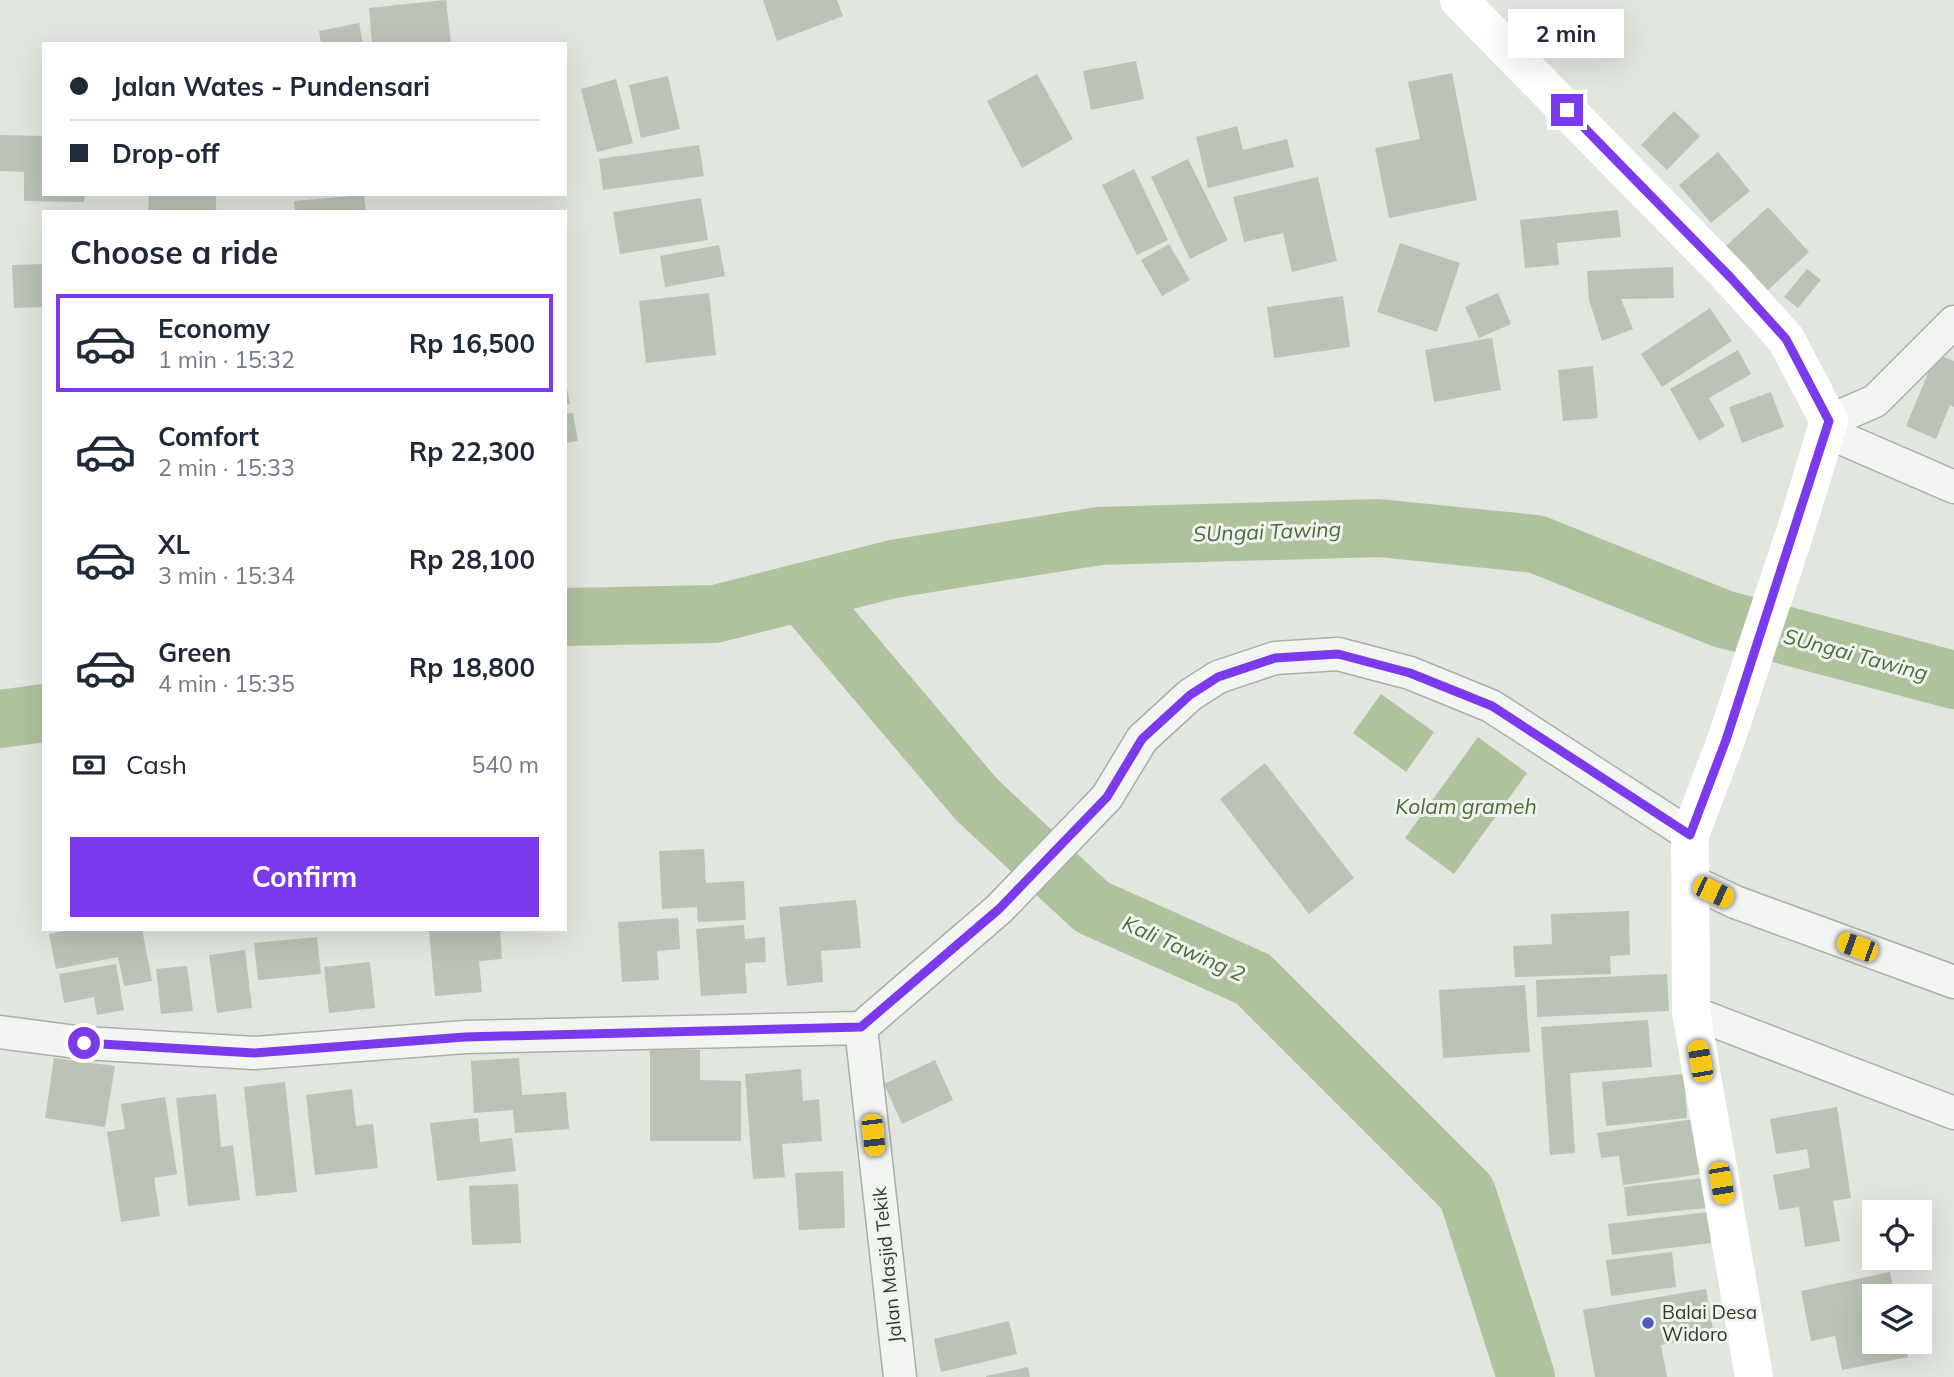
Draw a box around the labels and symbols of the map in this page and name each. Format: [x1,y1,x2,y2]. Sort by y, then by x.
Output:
callout: 2 min [1509,8,1625,57]
route end [1551,94,1583,126]
water label: SUngai Tawing [1192,515,1342,547]
water label: SUngai Tawing [1781,622,1931,686]
water label: Kolam grameh [1395,793,1537,819]
car [1690,874,1737,910]
water label: Kali Tawing 2 [1119,909,1249,987]
car [1834,930,1881,964]
route start [68,1027,100,1059]
car [1687,1038,1714,1084]
car [861,1113,886,1157]
car [1708,1160,1735,1206]
street label: Jalan Masjid Tekik [867,1186,907,1344]
place label: Balai Desa Widoro [1662,1300,1757,1346]
marker: Balai Desa Widoro [1640,1315,1656,1331]

